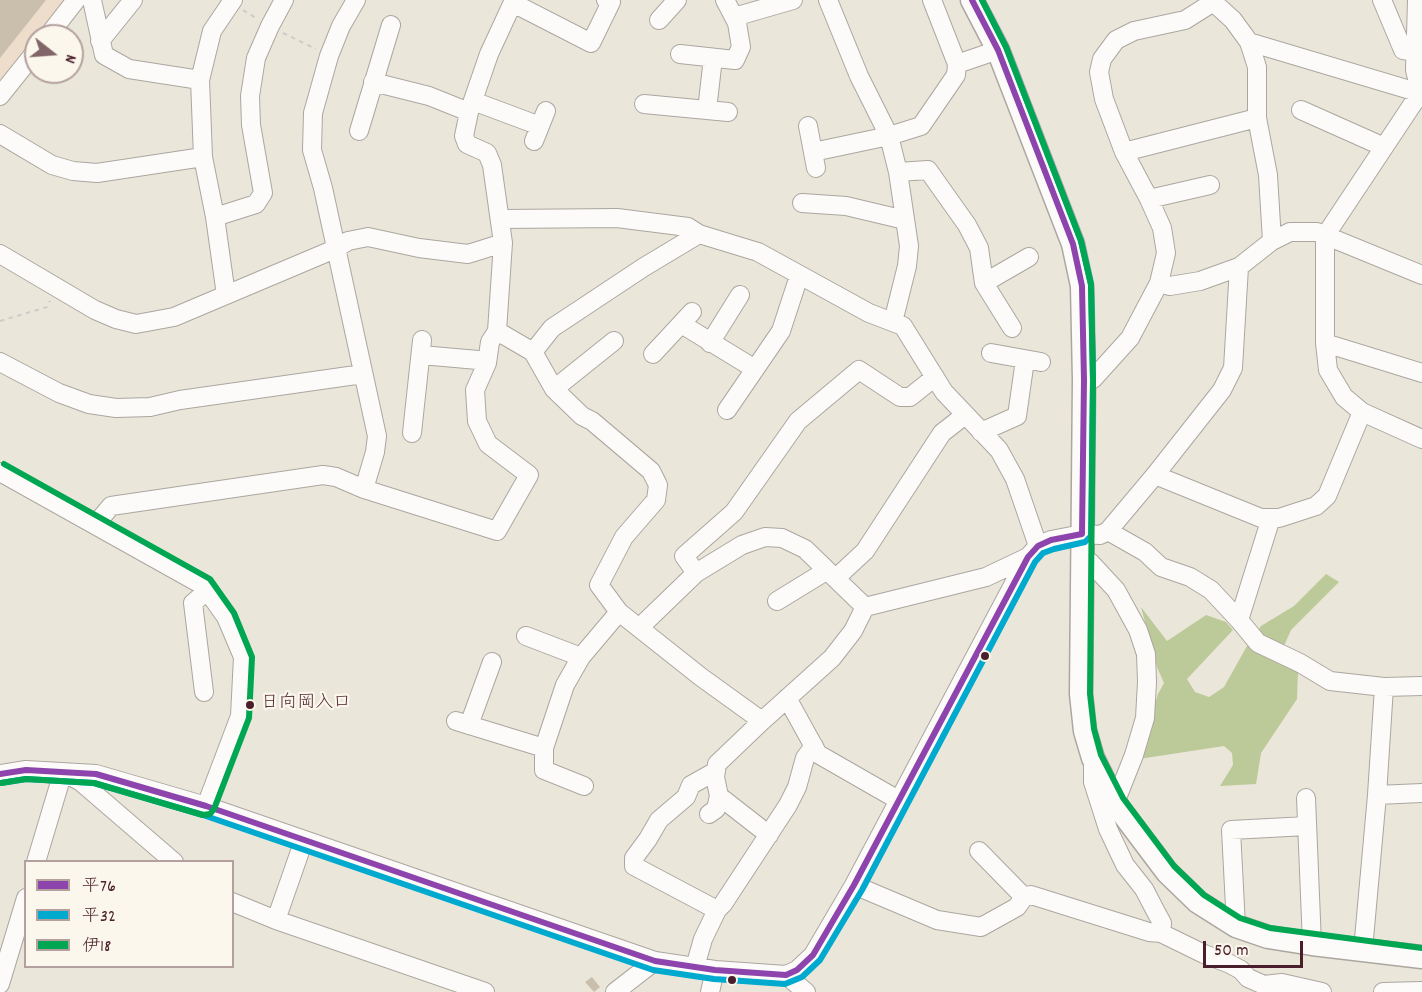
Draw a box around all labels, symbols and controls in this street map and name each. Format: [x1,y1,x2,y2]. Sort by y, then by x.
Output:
north arrow [24,24,84,84]
text: N [58,52,82,66]
unlabelled marker [979,650,991,662]
place label: 日向岡入口 [261,694,351,716]
marker: 日向岡入口 [244,699,256,711]
legend [24,860,234,968]
text: 平76 [82,875,116,900]
text: 平32 [82,905,116,930]
scale bar [1206,929,1306,967]
text: 伊18 [82,935,111,960]
text: 50 m [1214,939,1249,964]
unlabelled marker [726,974,738,986]

